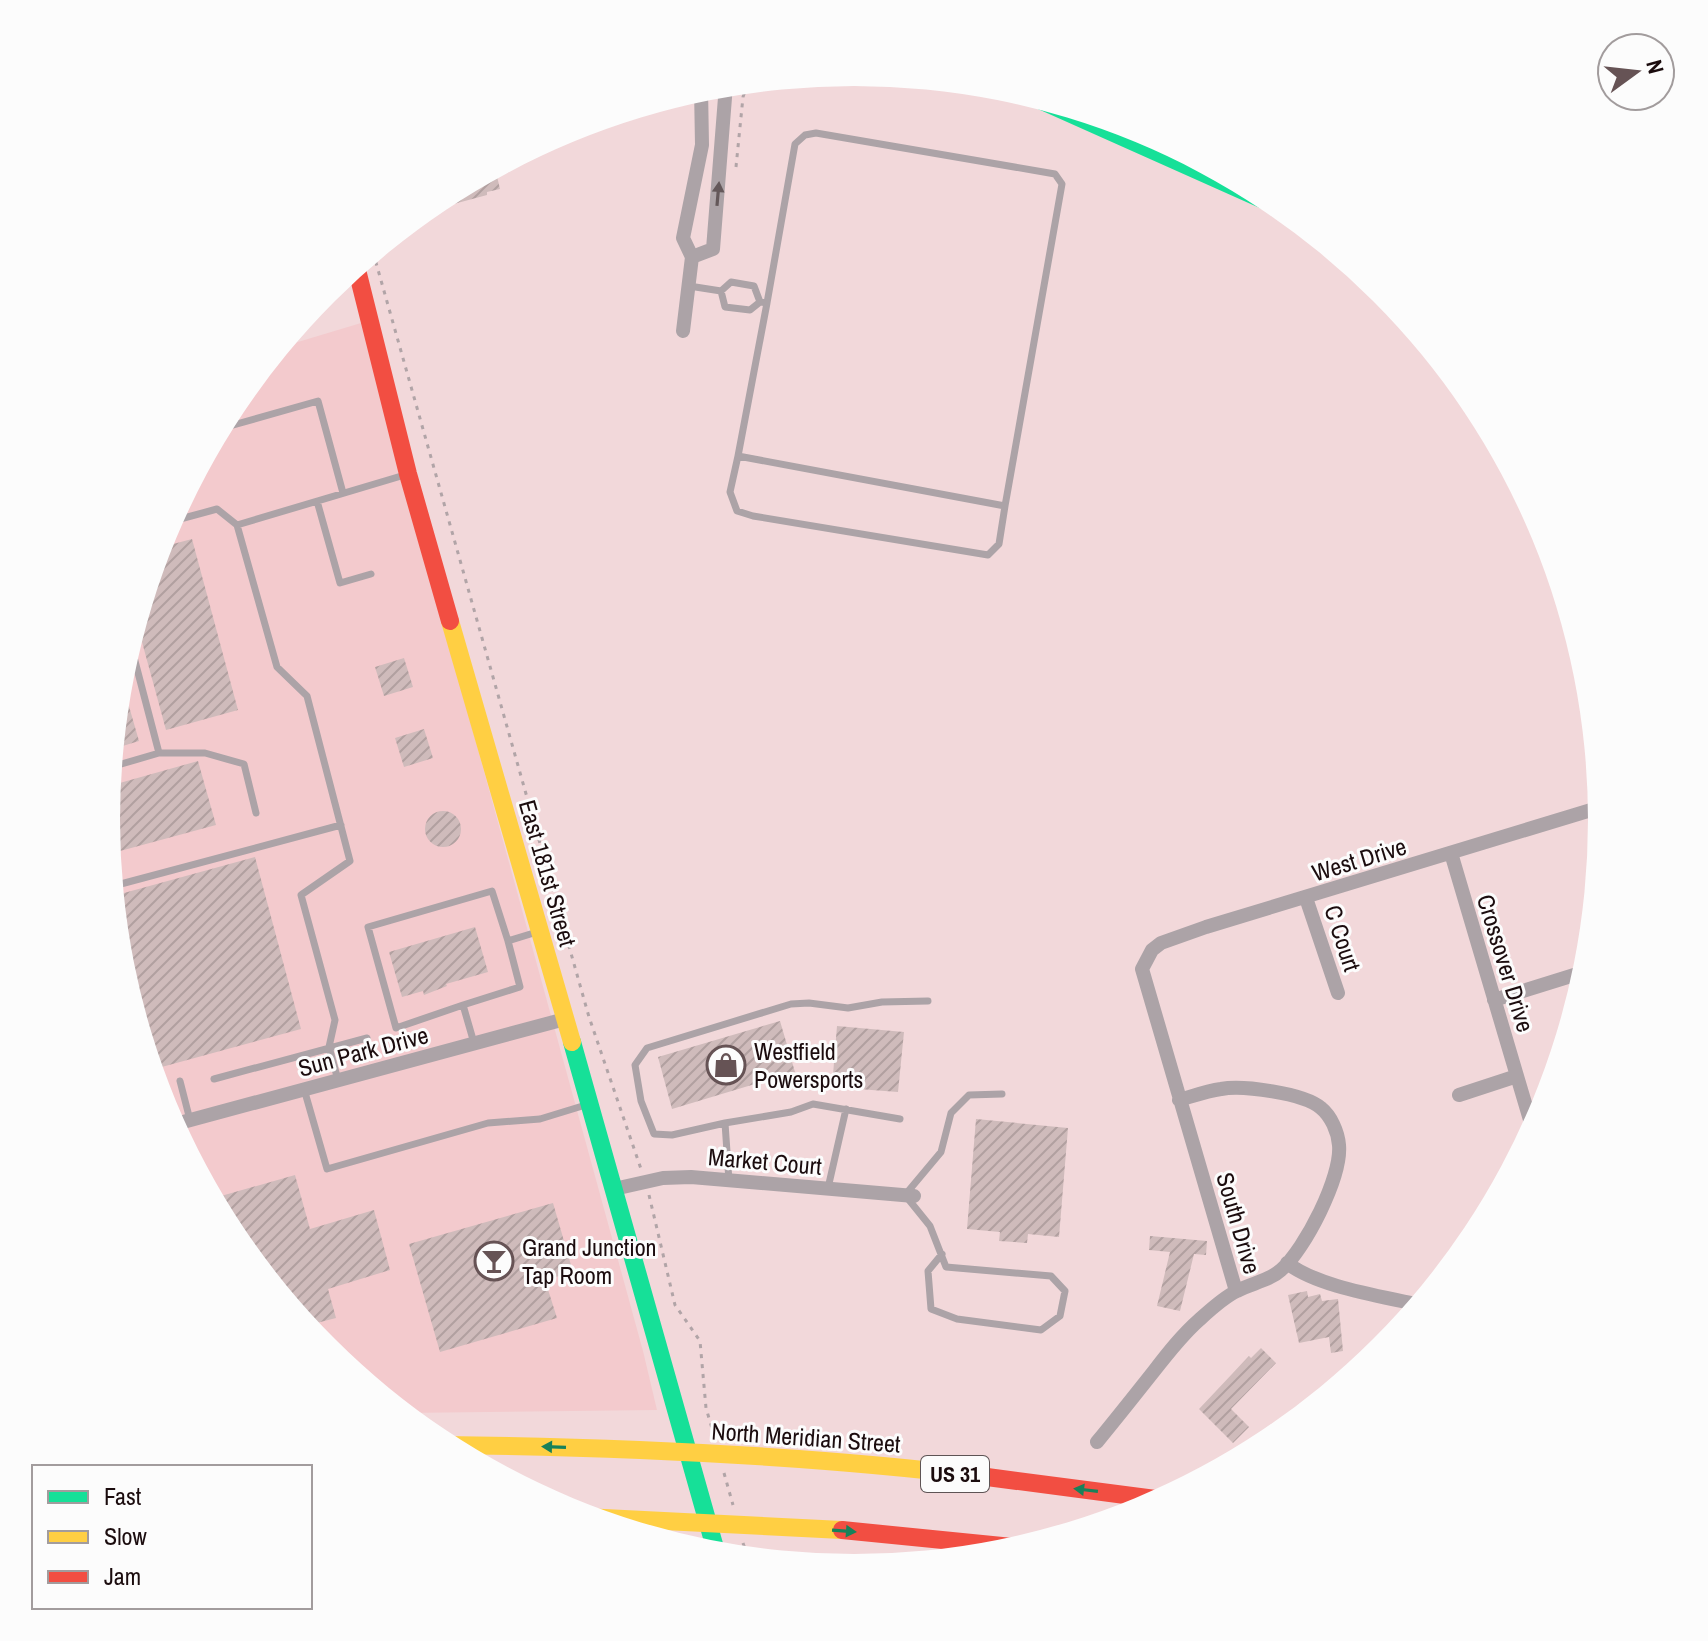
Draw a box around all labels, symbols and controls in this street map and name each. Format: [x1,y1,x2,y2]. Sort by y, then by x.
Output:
north arrow [1596,32,1676,112]
text: N [1639,57,1671,77]
one-way arrow [712,181,725,206]
street label: East 181st Street [512,796,584,950]
street label: West Drive [1308,830,1410,888]
street label: Crossover Drive [1470,890,1542,1036]
street label: C Court [1317,901,1369,976]
street label: Sun Park Drive [294,1018,432,1084]
place label: Westfield Powersports [754,1035,863,1095]
shop icon: Westfield Powersports [705,1044,747,1086]
street label: Market Court [707,1140,824,1182]
street label: South Drive [1209,1169,1269,1277]
place label: Grand Junction Tap Room [522,1231,657,1291]
bar icon: Grand Junction Tap Room [473,1240,515,1282]
street label: North Meridian Street [710,1414,902,1460]
one-way arrow [541,1441,566,1454]
road number: US 31 [921,1456,989,1492]
legend [32,1465,312,1609]
text: Fast [104,1480,142,1512]
one-way arrow [1073,1483,1098,1496]
text: Slow [104,1520,147,1552]
one-way arrow [832,1525,857,1538]
text: Jam [104,1560,141,1592]

